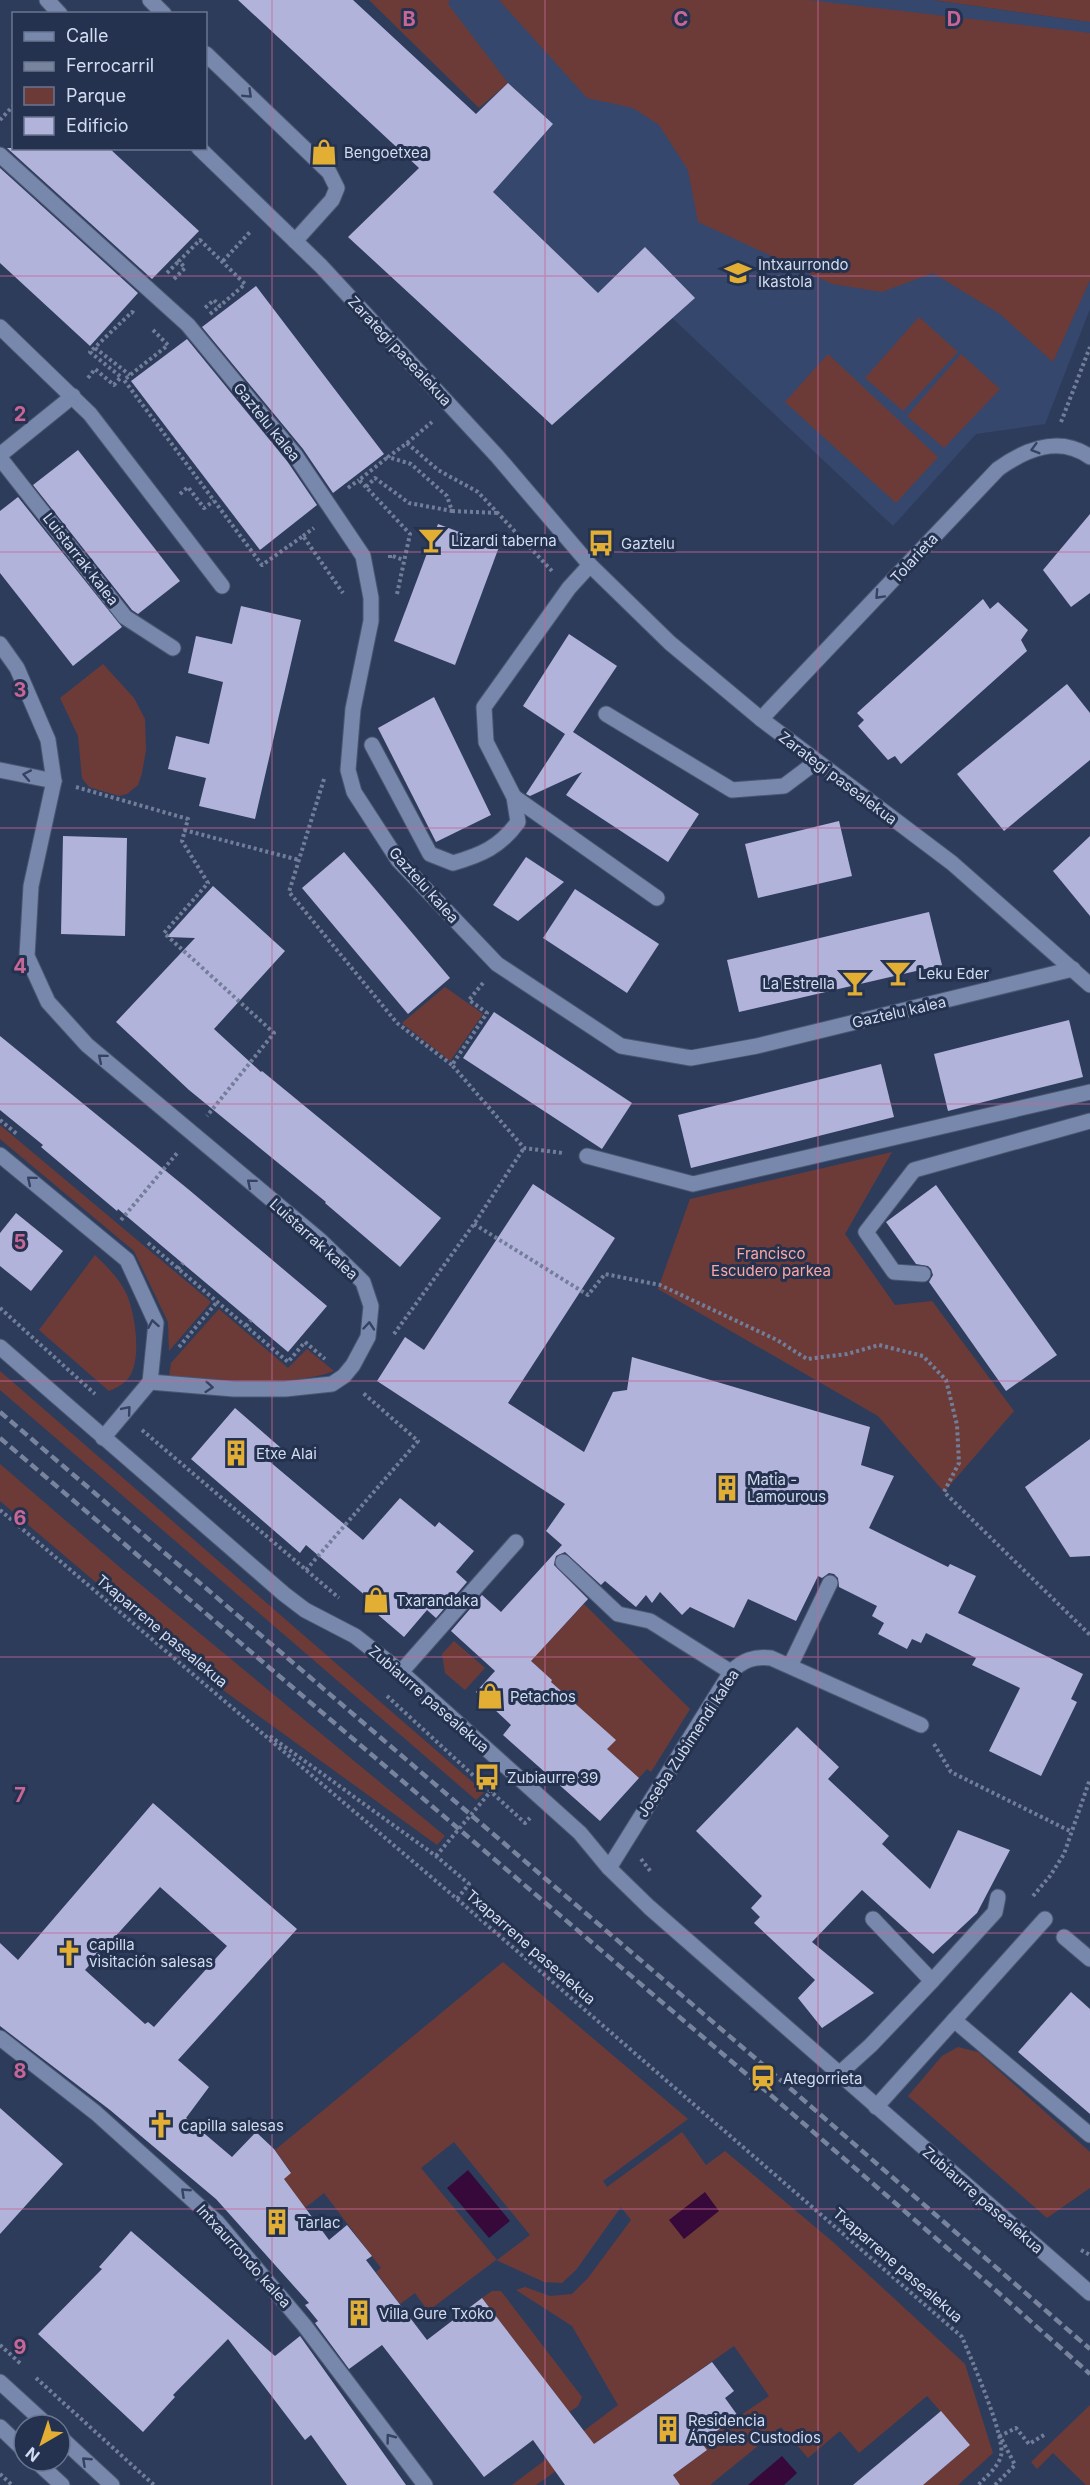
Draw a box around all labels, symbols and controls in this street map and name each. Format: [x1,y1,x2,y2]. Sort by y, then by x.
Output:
text: B [402,7,416,31]
text: C [674,7,688,31]
text: D [947,7,961,31]
legend [12,12,207,150]
text: Calle [66,25,108,46]
text: Ferrocarril [66,55,154,76]
text: Parque [66,85,126,106]
one-way arrow [240,87,251,98]
text: Edificio [66,115,129,136]
shop icon: Bengoetxea [309,137,339,167]
place label: Bengoetxea [344,143,428,162]
place label: Intxaurrondo Ikastola [758,255,849,291]
school or university icon: Intxaurrondo Ikastola [723,258,753,288]
street label: Zarategi pasealekua [344,292,456,410]
street label: Gaztelu kalea [229,379,305,465]
text: 2 [14,402,26,426]
one-way arrow [1030,442,1041,454]
street label: Luistarrak kalea [39,509,123,609]
bar icon: Lizardi taberna [416,525,446,555]
bus stop icon: Gaztelu [586,528,616,558]
street label: Tolarieta [886,529,942,587]
place label: Lizardi taberna [451,531,557,550]
place label: Gaztelu [621,534,675,553]
one-way arrow [875,588,886,599]
text: 3 [14,678,26,702]
street label: Zarategi pasealekua [775,727,901,829]
one-way arrow [22,769,32,782]
street label: Gaztelu kalea [385,843,463,927]
text: 4 [13,954,27,978]
bar icon: Leku Eder [883,958,913,988]
place label: Leku Eder [918,964,989,983]
bar icon: La Estrella [840,968,870,998]
place label: La Estrella [762,974,835,993]
street label: Gaztelu kalea [850,992,948,1032]
one-way arrow [97,1054,108,1065]
one-way arrow [27,1176,38,1187]
one-way arrow [247,1179,258,1190]
street label: Luistarrak kalea [266,1194,362,1284]
text: 5 [14,1230,26,1254]
park label: Francisco Escudero parkea [711,1244,831,1280]
one-way arrow [147,1319,160,1329]
one-way arrow [362,1322,375,1331]
one-way arrow [204,1380,213,1393]
one-way arrow [120,1406,131,1417]
building icon: Etxe Alai [221,1438,251,1468]
place label: Etxe Alai [256,1444,317,1463]
place label: Matia - Lamourous [747,1470,826,1506]
building icon: Matia - Lamourous [712,1473,742,1503]
text: 6 [14,1506,27,1530]
street label: Txaparrene pasealekua [92,1570,232,1692]
shop icon: Txarandaka [361,1585,391,1615]
place label: Txarandaka [396,1591,479,1610]
street label: Zubiaurre pasealekua [365,1641,493,1757]
street label: Joseba Zubimendi kalea [633,1665,743,1821]
shop icon: Petachos [475,1681,505,1711]
place label: Petachos [510,1687,576,1706]
bus stop icon: Zubiaurre 39 [472,1762,502,1792]
place label: Zubiaurre 39 [507,1768,598,1787]
text: 7 [14,1783,26,1807]
street label: Txaparrene pasealekua [462,1885,600,2009]
place label: capilla visitación salesas [89,1935,213,1971]
church icon: capilla visitación salesas [54,1938,84,1968]
text: 8 [13,2059,27,2083]
station icon: Ategorrieta [748,2063,778,2093]
place label: Ategorrieta [783,2069,862,2088]
church icon: capilla salesas [146,2110,176,2140]
place label: capilla salesas [181,2116,284,2135]
street label: Zubiaurre pasealekua [919,2142,1047,2258]
one-way arrow [181,2188,192,2199]
street label: Intxaurrondo kalea [193,2200,295,2312]
street label: Txaparrene pasealekua [829,2203,967,2327]
building icon: Tarlac [262,2207,292,2237]
place label: Tarlac [297,2213,341,2232]
building icon: Villa Gure Txoko [344,2298,374,2328]
place label: Villa Gure Txoko [379,2304,494,2323]
text: 9 [14,2335,27,2359]
place label: Residencia Ángeles Custodios [688,2411,821,2447]
north arrow [12,2413,72,2473]
building icon: Residencia Ángeles Custodios [653,2414,683,2444]
one-way arrow [386,2434,397,2445]
text: N [22,2443,44,2466]
one-way arrow [82,2457,93,2468]

